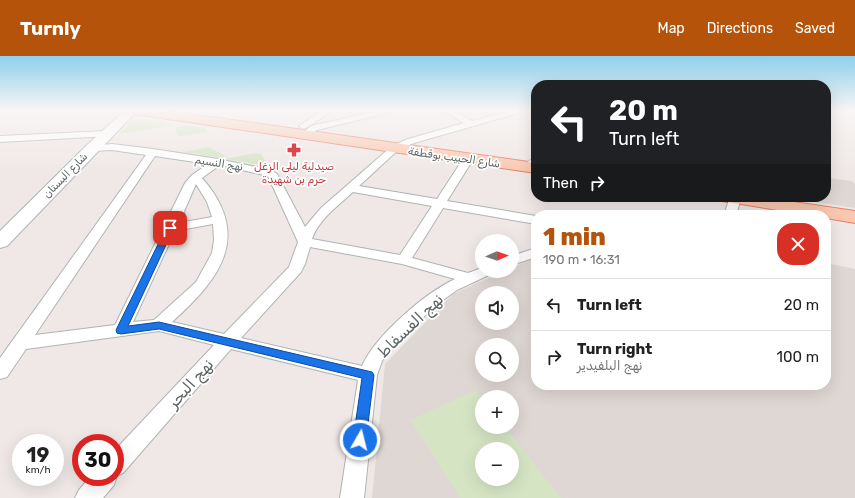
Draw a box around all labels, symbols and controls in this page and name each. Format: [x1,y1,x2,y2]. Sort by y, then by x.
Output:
text: Turnly [20,17,81,40]
text: Map [658,20,685,37]
text: Directions [707,20,773,37]
text: Saved [795,20,835,37]
text: 20 m [609,94,678,127]
icon: left [543,96,595,148]
text: Turn left [609,128,679,150]
pharmacy icon: صيدلية ليلى الزغل حرم بن شهيدة [286,142,302,158]
street label: شارع الحبيب بوقطفة [407,145,501,172]
street label: شارع البستان [40,150,92,202]
street label: نهج النسيم [193,153,244,176]
place label: صيدلية ليلى الزغل حرم بن شهيدة [254,160,334,187]
icon: right [586,172,608,194]
text: Then [543,174,578,192]
pin [153,211,187,245]
icon: arrive [159,217,181,239]
text: 1 min [543,223,606,251]
button: close [777,223,819,265]
north arrow [475,234,519,278]
map controls [475,234,519,486]
text: 190 m · 16:31 [543,252,620,267]
button: sound [475,286,519,330]
street label: نهج الفسفاط [374,289,448,363]
icon: left [543,294,565,316]
text: Turn left [577,296,642,314]
text: 20 m [784,296,819,314]
button: search [475,338,519,382]
text: Turn right [577,340,652,358]
icon: right [543,346,565,368]
text: 100 m [777,348,819,366]
street label: نهج البحر [163,355,219,414]
text: نهج البلفيدير [577,358,643,373]
button: + [475,390,519,434]
position arrow [339,419,381,461]
speed limit sign: 30 [72,434,124,486]
button: − [475,442,519,486]
text: 19 [27,443,49,467]
text: km/h [26,464,50,476]

